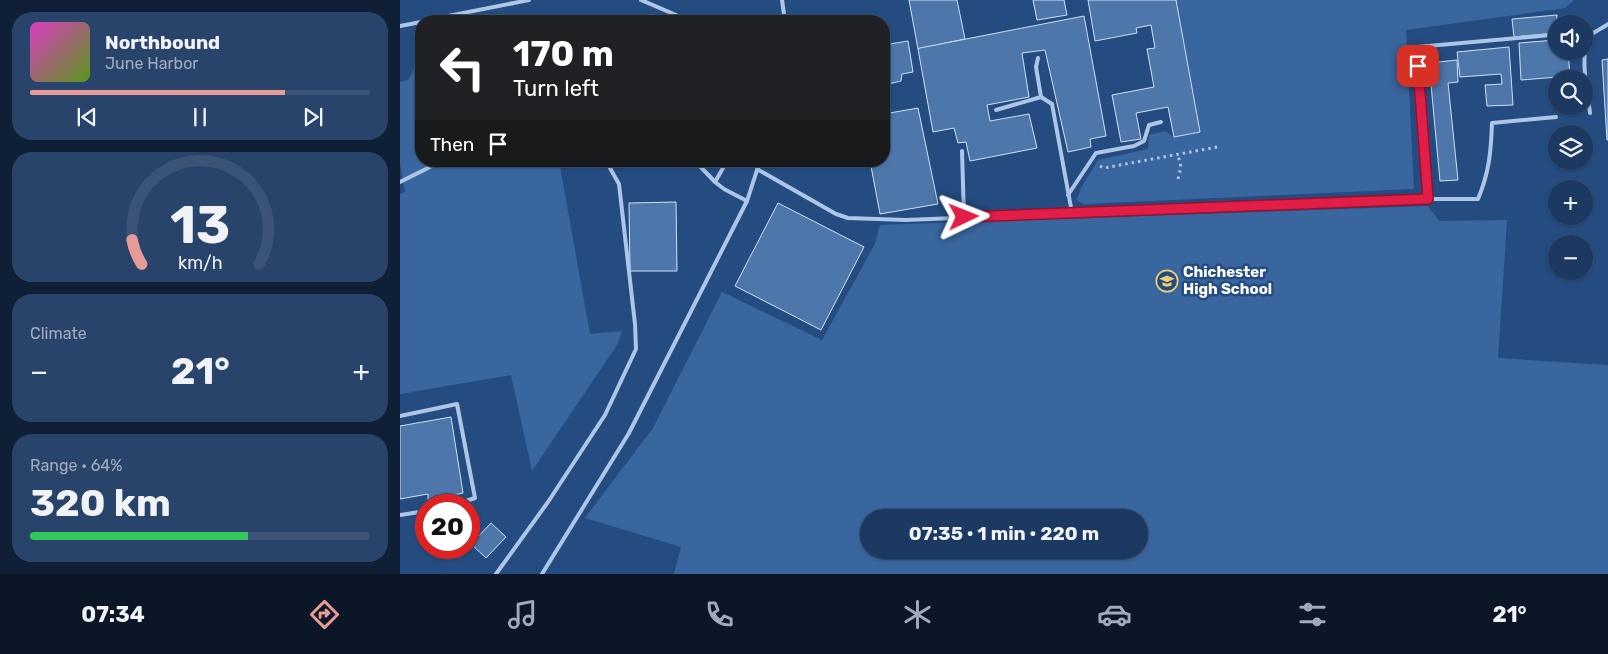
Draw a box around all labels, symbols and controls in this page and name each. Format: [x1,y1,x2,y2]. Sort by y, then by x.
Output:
map controls [1548,15,1593,280]
button: sound [1548,15,1593,60]
text: Northbound [105,31,220,54]
text: 170 m [513,33,614,75]
icon: left [430,35,495,100]
pin [1397,45,1439,87]
icon: arrive [1404,52,1432,80]
text: June Harbor [105,54,198,73]
button: search [1548,70,1593,115]
text: Turn left [513,75,599,102]
icon: previous [73,103,101,131]
icon: pause [186,103,214,131]
icon: next [299,103,327,131]
button: layers [1548,125,1593,170]
icon: arrive [484,130,512,158]
text: Then [430,133,474,156]
button: + [1548,180,1593,225]
position arrow [937,190,989,242]
text: 13 [170,194,230,256]
button: − [1548,235,1593,280]
text: km/h [178,252,222,273]
place label: Chichester High School [1183,263,1272,298]
school or university icon: Chichester High School [1155,269,1179,293]
text: Climate [30,324,87,343]
text: 21° [171,348,230,394]
text: − [30,355,48,388]
text: + [353,355,370,388]
text: Range · 64% [30,456,122,475]
text: 320 km [30,480,171,526]
speed limit sign: 20 [415,494,480,559]
text: 07:35 · 1 min · 220 m [909,522,1099,545]
icon: directions [307,597,342,632]
icon: music [505,597,540,632]
icon: phone [702,597,737,632]
icon: climate [900,597,935,632]
icon: car [1097,597,1132,632]
icon: filters [1295,597,1330,632]
text: 07:34 [81,601,145,628]
text: 21° [1492,601,1527,628]

